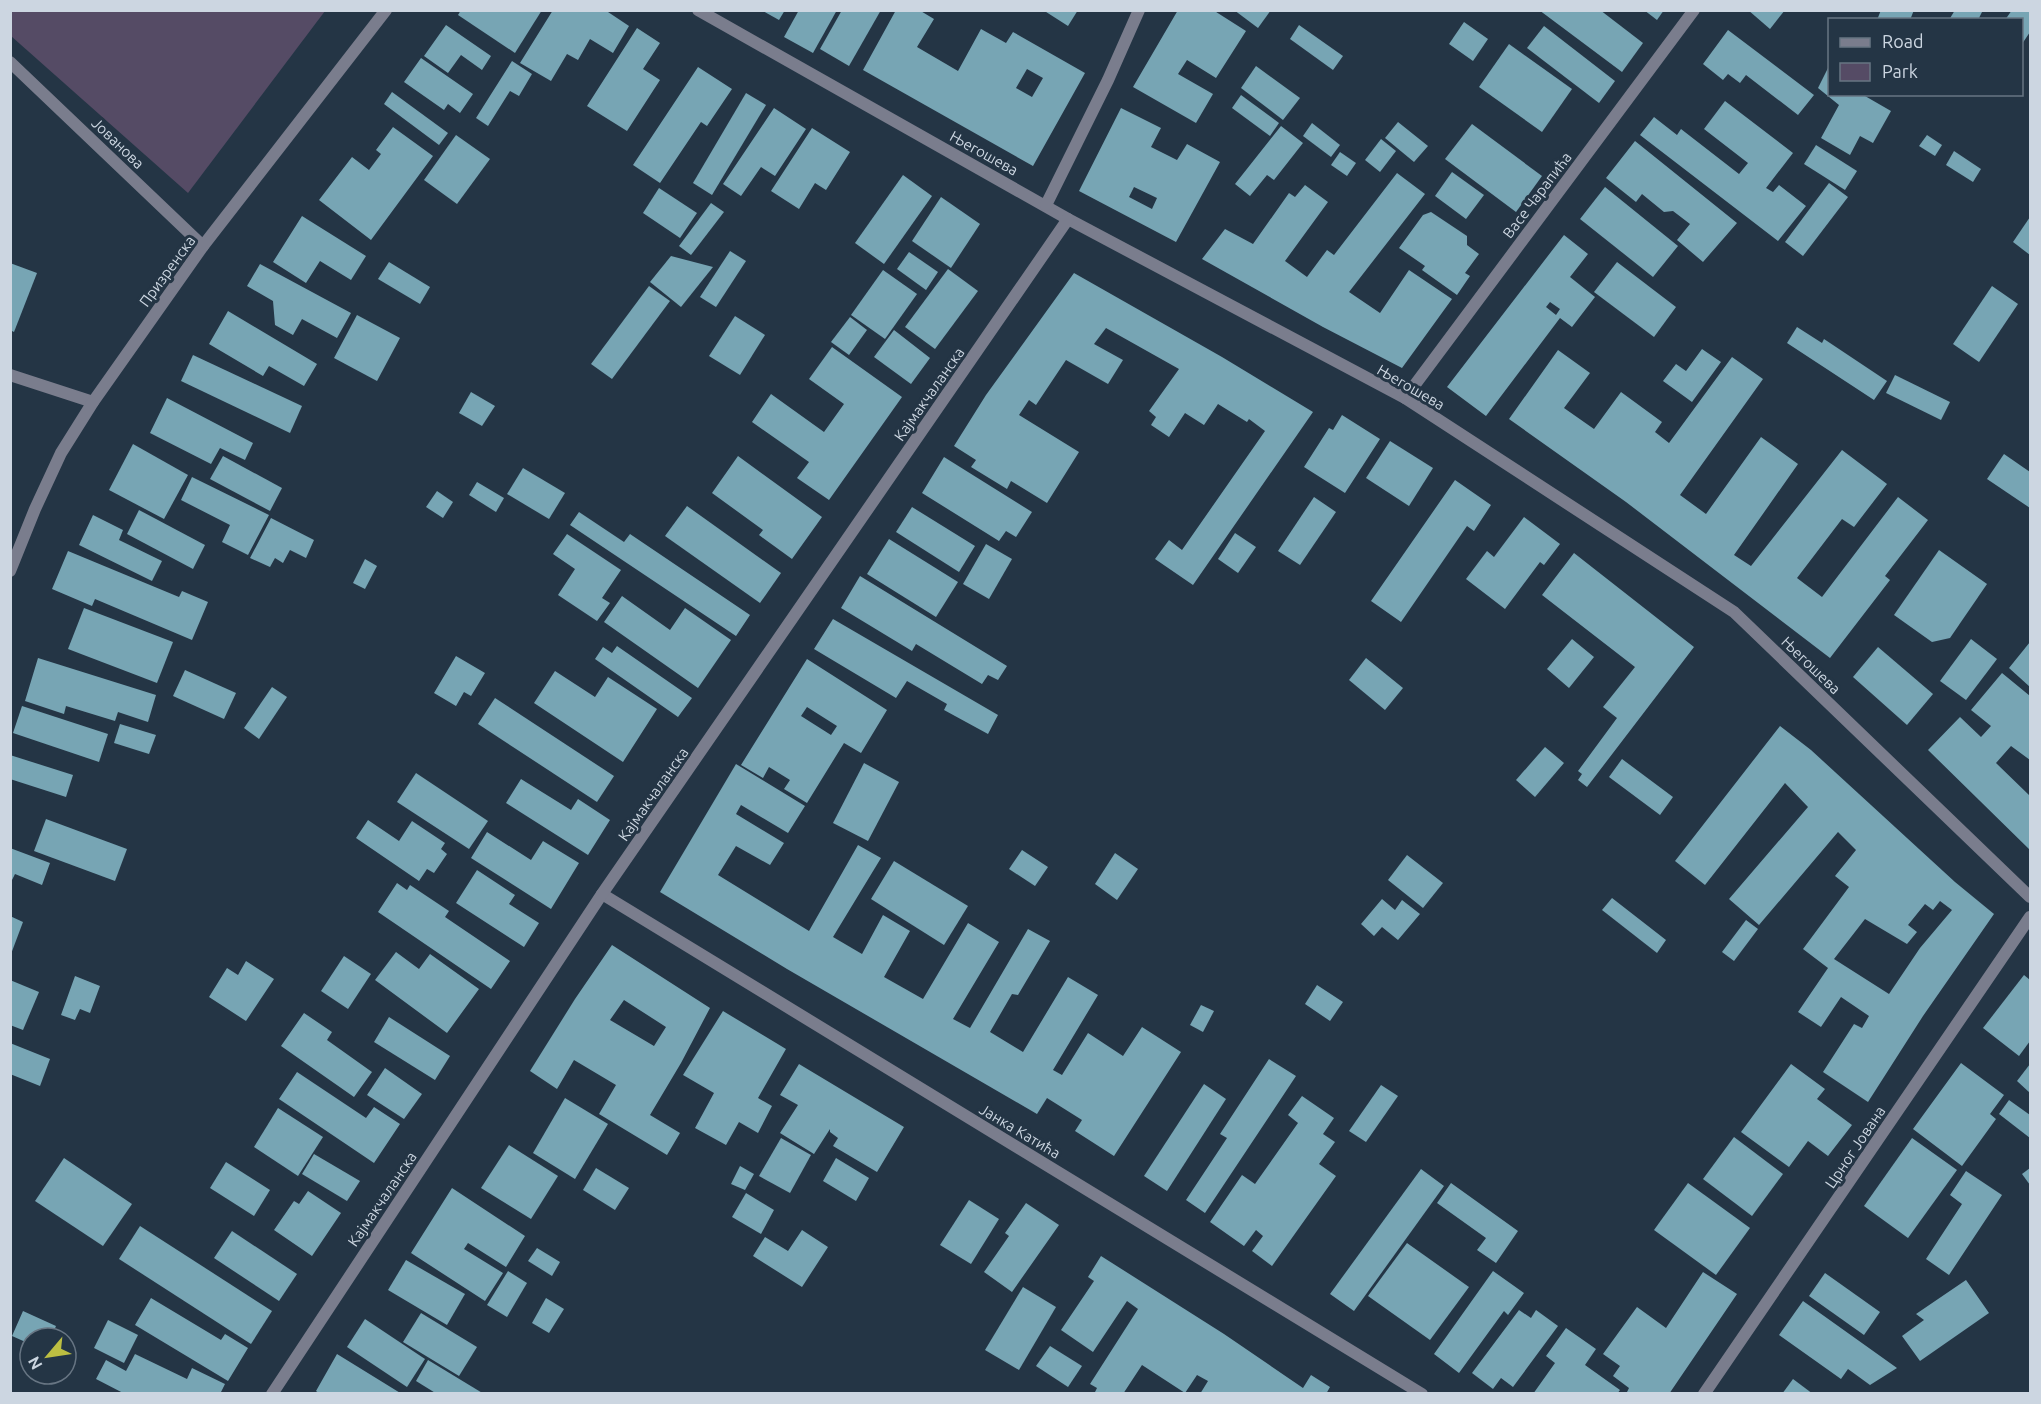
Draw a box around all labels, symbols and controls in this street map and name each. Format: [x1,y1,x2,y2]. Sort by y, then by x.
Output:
legend [1828,18,2023,96]
text: Road [1882,31,1924,51]
text: Park [1882,61,1918,81]
street label: Јованова [88,114,148,172]
street label: Његошева [947,127,1021,179]
street label: Васе Чарапића [1499,149,1575,241]
street label: Призренска [136,232,198,310]
street label: Кајмакчаланска [890,344,968,444]
street label: Његошева [1374,361,1448,413]
street label: Његошева [1778,633,1844,697]
street label: Кајмакчаланска [614,744,692,844]
street label: Јанка Катића [976,1100,1064,1162]
street label: Црног Јована [1821,1103,1889,1191]
street label: Кајмакчаланска [344,1149,420,1249]
north arrow [18,1326,78,1386]
text: N [24,1354,46,1373]

